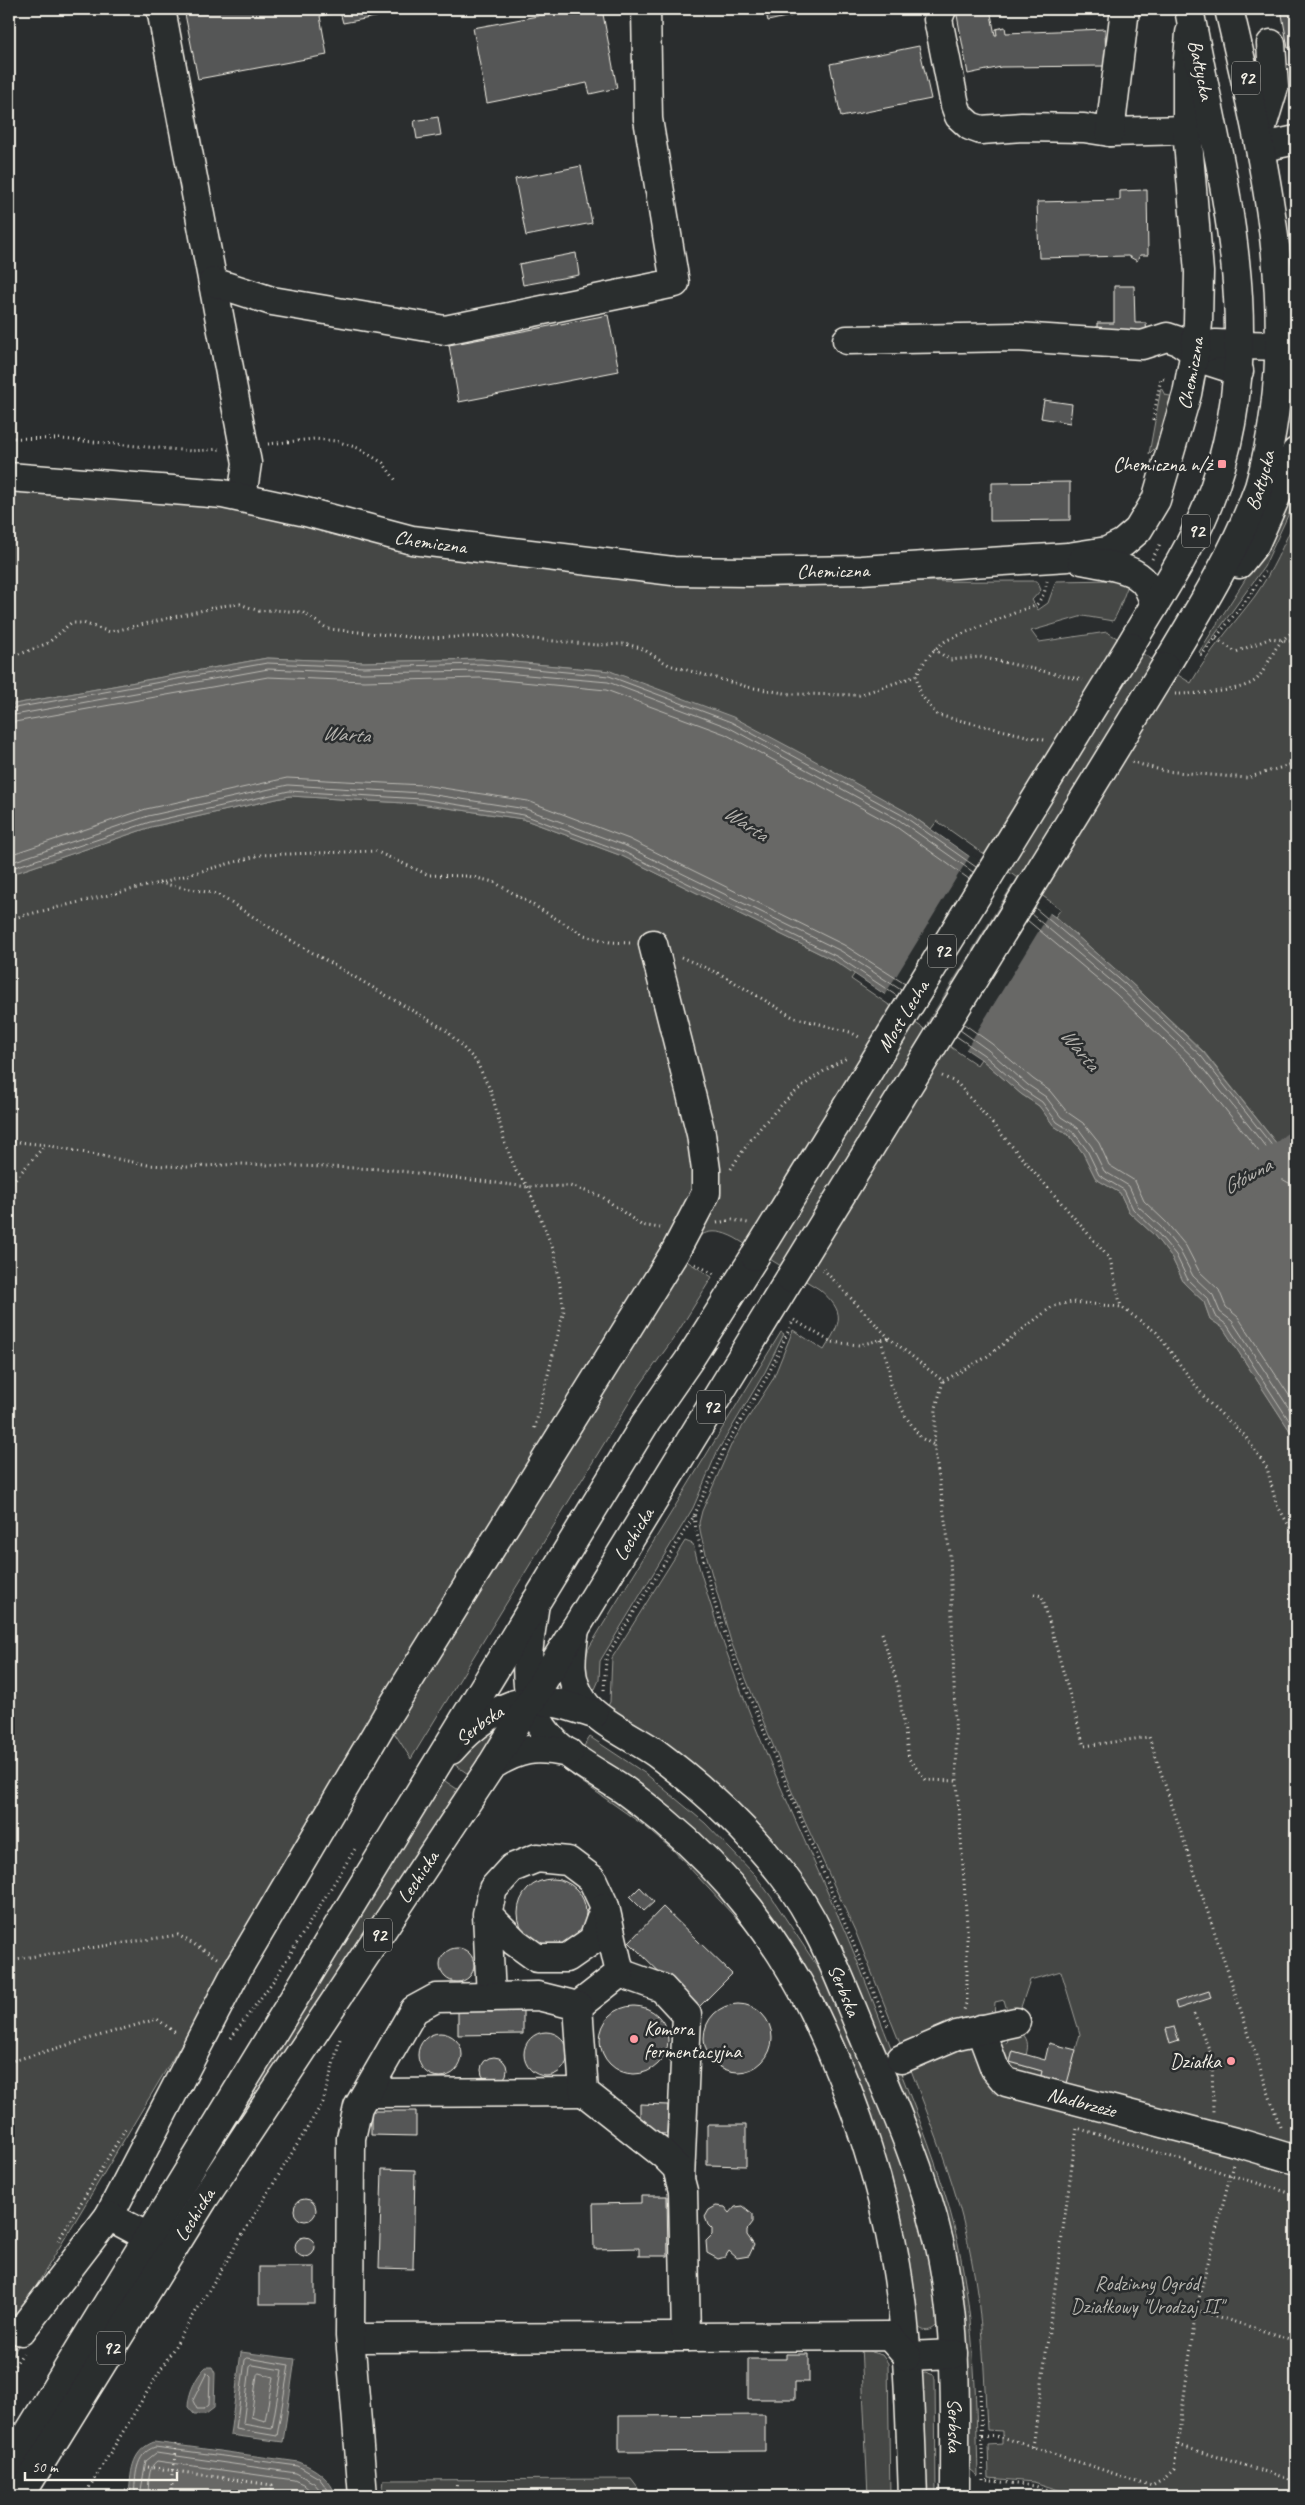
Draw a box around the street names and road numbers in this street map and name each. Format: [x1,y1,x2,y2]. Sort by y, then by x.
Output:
street label: Bałtycka [1182,38,1220,103]
road number: 92 [1232,62,1260,94]
street label: Chemiczna [1171,335,1209,412]
street label: Bałtycka [1239,447,1280,514]
road number: 92 [1182,514,1210,548]
street label: Chemiczna [392,523,470,559]
street label: Chemiczna [797,557,872,584]
road number: 92 [928,934,956,968]
street label: Most Lecha [871,974,935,1056]
road number: 92 [697,1390,725,1424]
street label: Lechicka [607,1501,660,1565]
street label: Serbska [450,1698,509,1751]
street label: Lechicka [391,1844,445,1908]
road number: 92 [364,1918,392,1952]
street label: Serbska [822,1960,867,2021]
street label: Nadbrzeże [1045,2081,1120,2123]
street label: Lechicka [168,2182,221,2246]
road number: 92 [97,2332,125,2364]
street label: Serbska [942,2398,968,2454]

